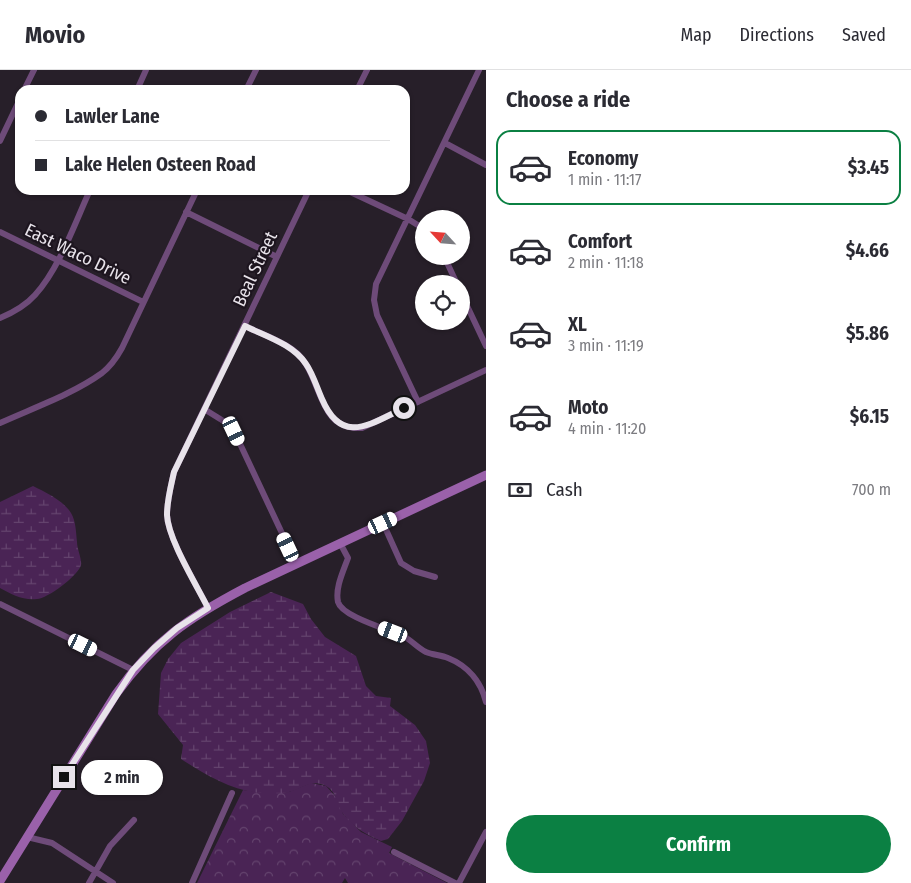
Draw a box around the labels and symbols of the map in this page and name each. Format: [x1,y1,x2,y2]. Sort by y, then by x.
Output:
north arrow [415,210,470,265]
street label: East Waco Drive [21,219,135,289]
street label: Beal Street [228,228,282,310]
route start [393,397,415,419]
car [220,414,247,448]
car [366,510,399,536]
car [274,530,301,564]
car [376,620,409,644]
car [66,632,99,658]
callout: 2 min [82,760,164,794]
route end [53,766,75,788]

